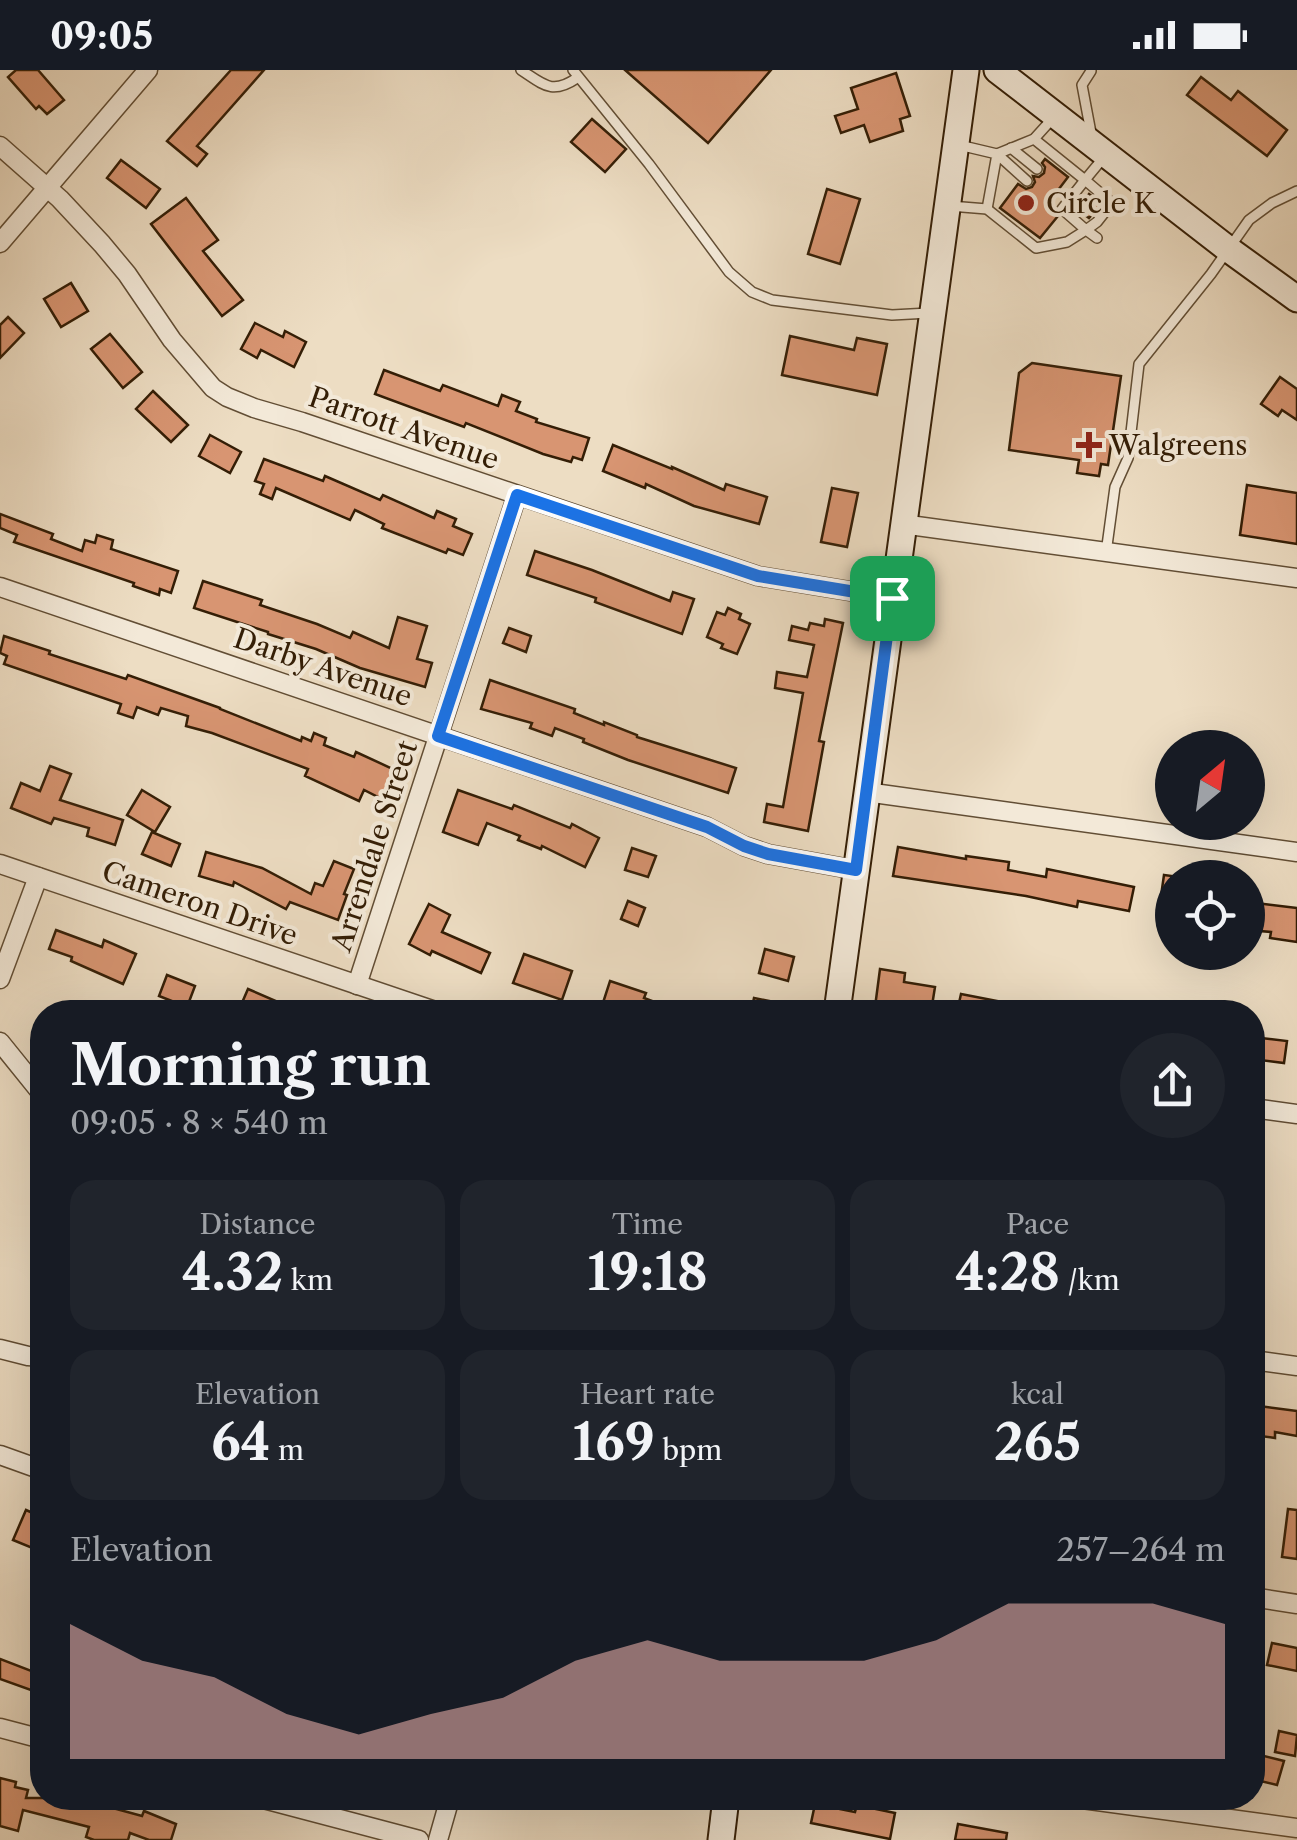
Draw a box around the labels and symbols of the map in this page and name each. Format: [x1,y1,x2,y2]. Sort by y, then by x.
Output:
place label: Circle K [1046,186,1157,220]
marker: Circle K [1015,192,1037,214]
street label: Parrott Avenue [304,380,504,476]
place label: Walgreens [1108,428,1248,462]
marker: Walgreens [1078,434,1100,456]
pin [850,556,935,641]
street label: Darby Avenue [230,621,416,713]
north arrow [1155,730,1265,840]
street label: Arrendale Street [324,736,424,957]
street label: Cameron Drive [98,854,302,952]

